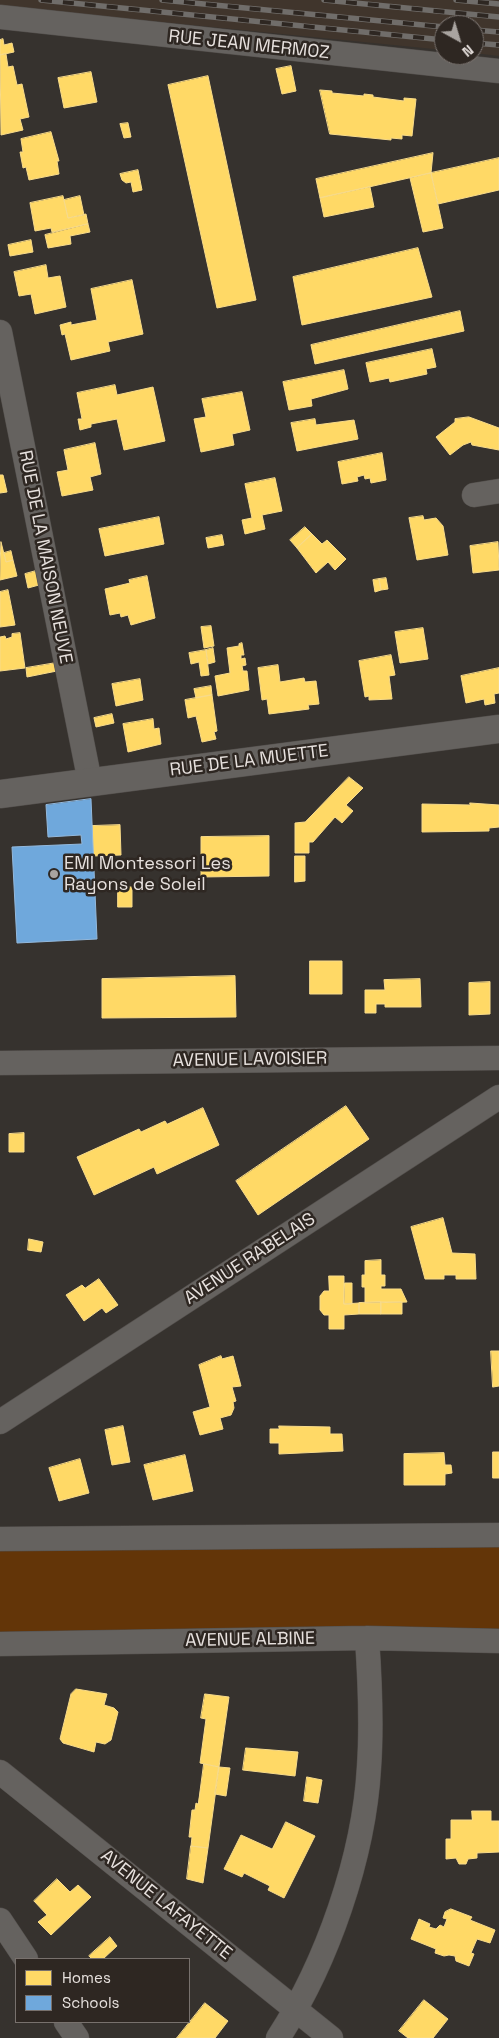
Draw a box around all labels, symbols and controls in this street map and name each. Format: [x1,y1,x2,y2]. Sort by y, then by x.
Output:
north arrow [434,15,484,65]
street label: RUE JEAN MERMOZ [167,26,331,64]
text: N [459,41,477,61]
street label: RUE DE LA MAISON NEUVE [14,448,76,666]
street label: RUE DE LA MUETTE [168,741,330,781]
place label: EMI Montessori Les Rayons de Soleil [64,853,231,896]
marker: EMI Montessori Les Rayons de Soleil [48,868,60,880]
street label: AVENUE LAVOISIER [172,1048,328,1072]
street label: AVENUE RABELAIS [181,1209,319,1309]
street label: AVENUE ALBINE [185,1628,315,1652]
street label: AVENUE LAFAYETTE [96,1845,236,1965]
legend [15,1958,190,2023]
text: Homes [62,1968,111,1987]
text: Schools [62,1993,119,2012]

